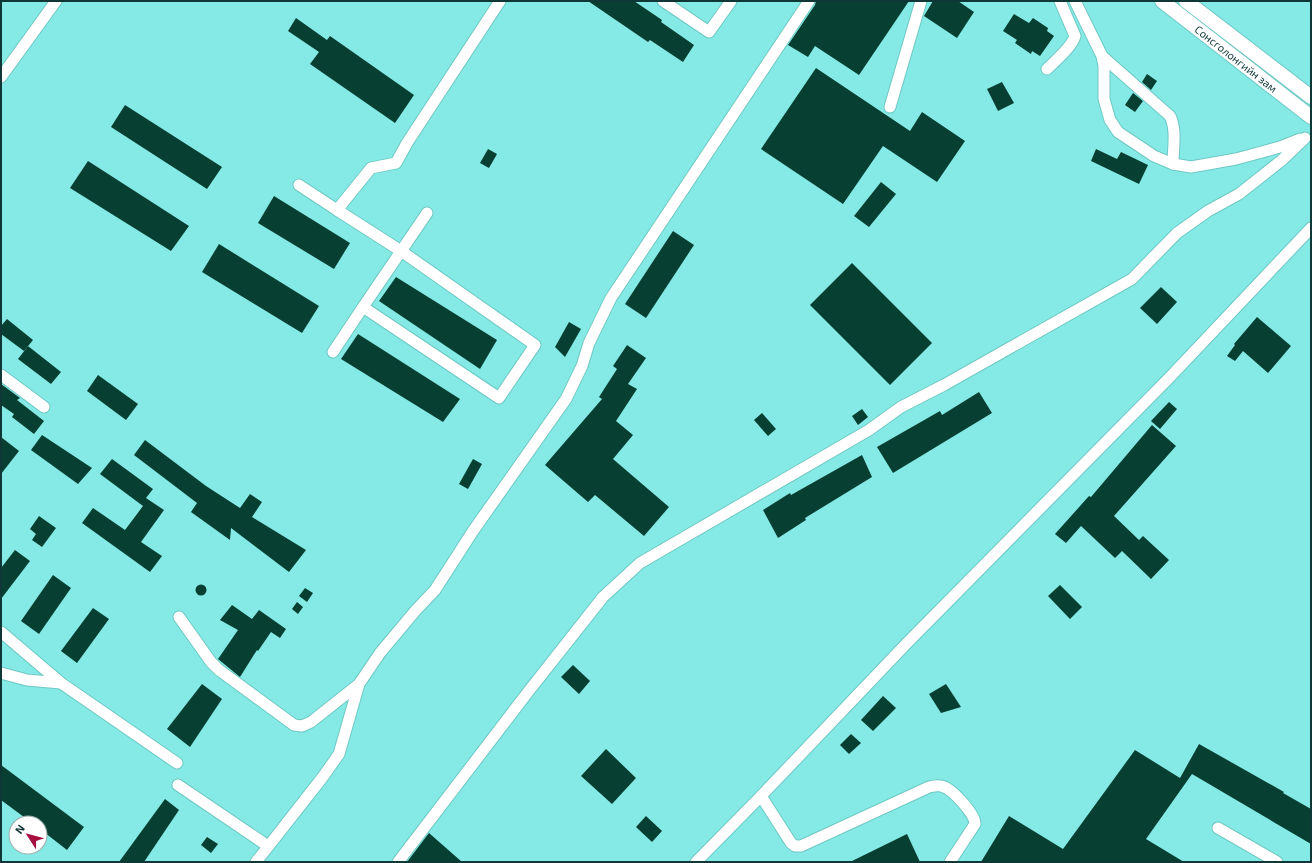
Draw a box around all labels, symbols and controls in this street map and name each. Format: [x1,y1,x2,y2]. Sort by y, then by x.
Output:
street label: Сонсголонгийн зам [1193,22,1280,95]
north arrow [8,815,48,855]
text: N [12,822,27,836]

